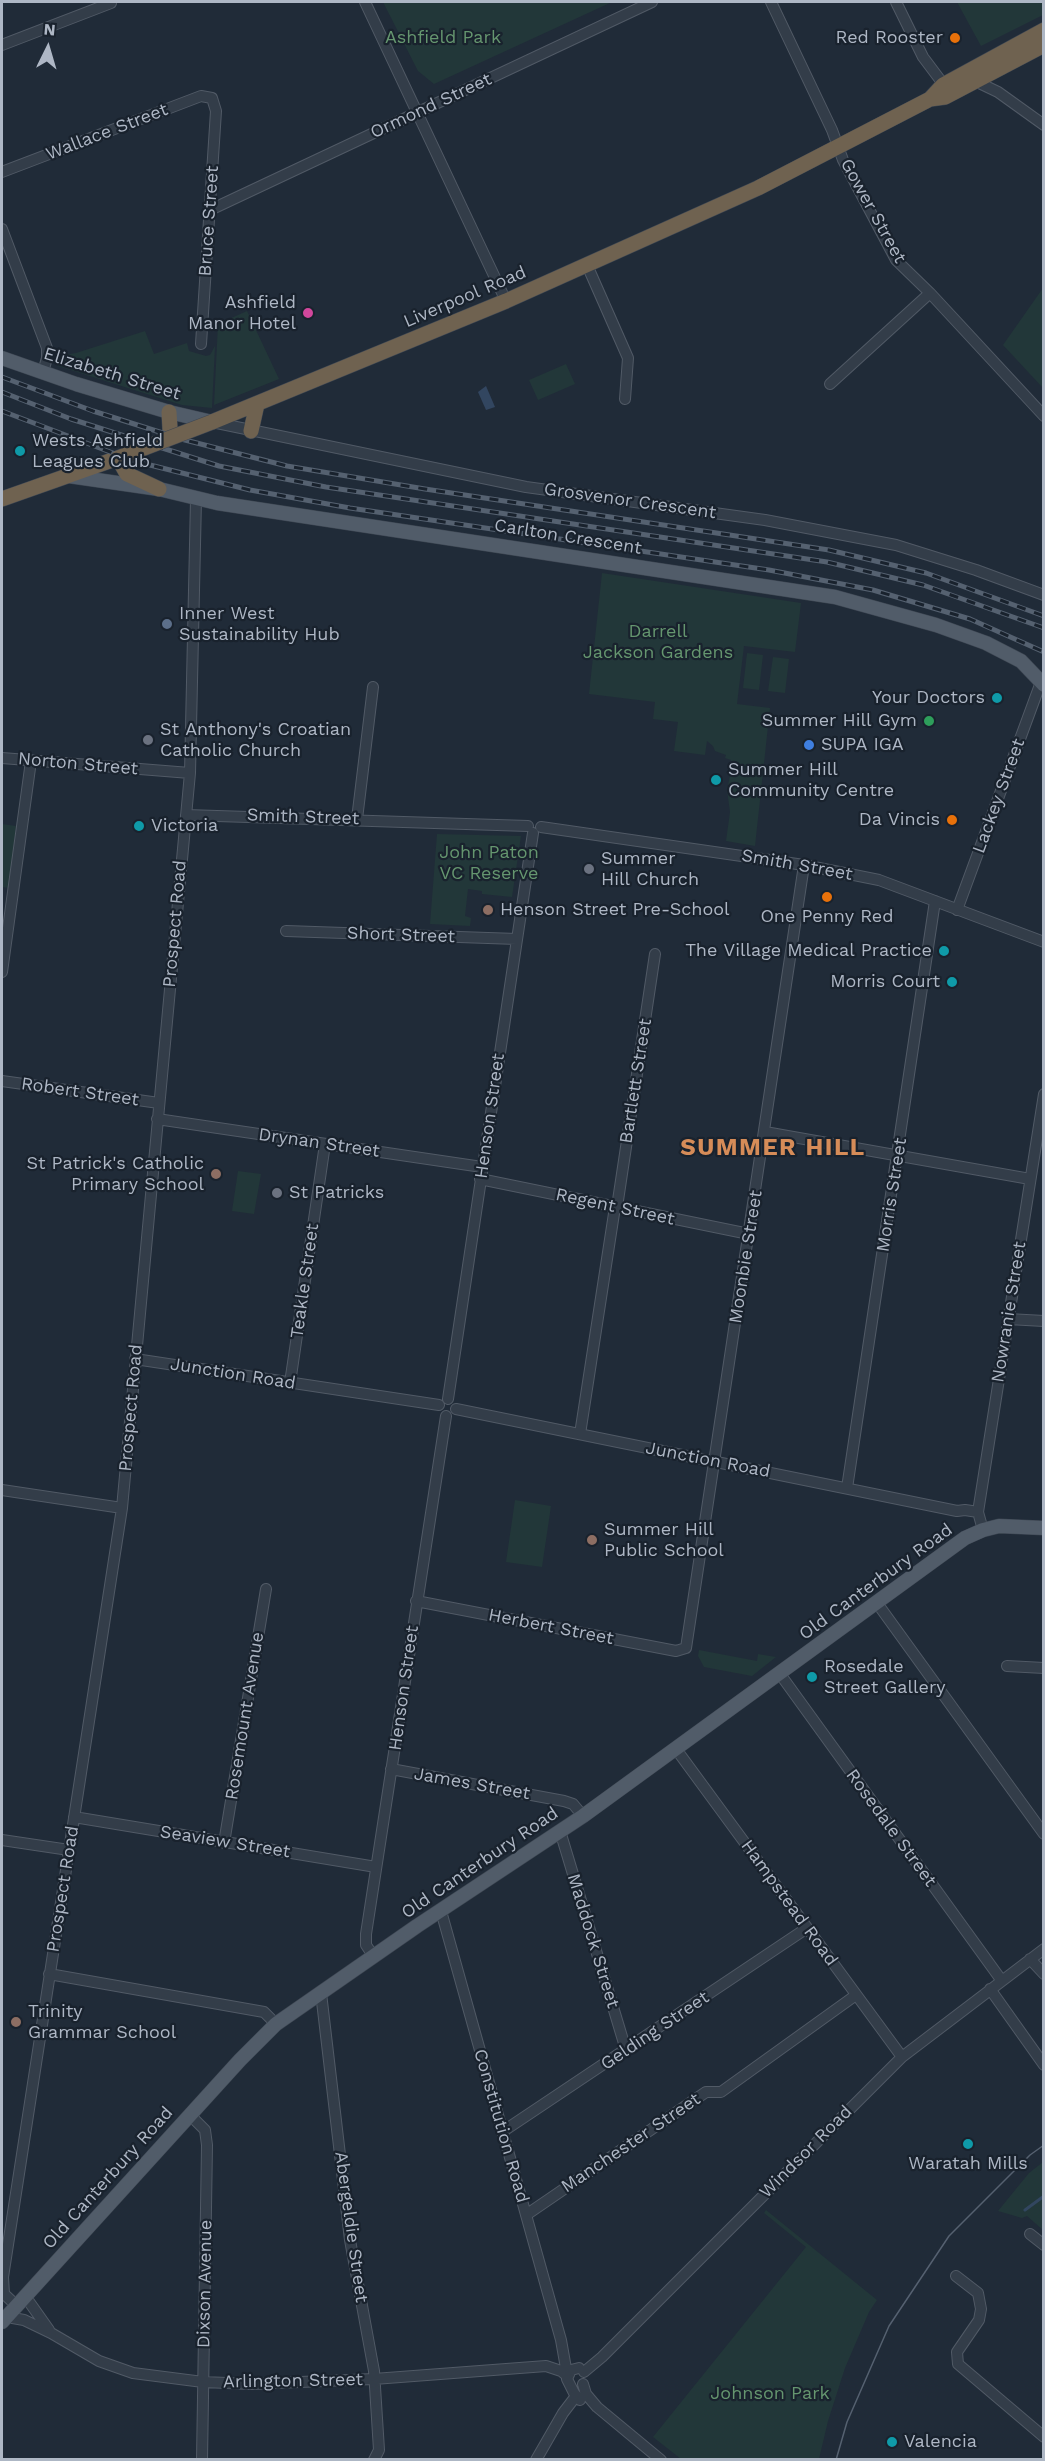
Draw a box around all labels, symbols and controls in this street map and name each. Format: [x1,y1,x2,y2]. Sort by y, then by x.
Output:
north arrow [18,18,78,78]
text: N [43,20,56,40]
park label: Ashfield Park [385,27,501,49]
place label: Red Rooster [836,27,943,49]
marker: Red Rooster [948,31,962,45]
street label: Ormond Street [367,68,495,144]
street label: Wallace Street [43,99,171,165]
street label: Gower Street [835,155,911,267]
street label: Bruce Street [194,165,224,277]
street label: Liverpool Road [400,261,530,333]
place label: Ashfield Manor Hotel [188,292,296,334]
marker: Ashfield Manor Hotel [301,306,315,320]
street label: Elizabeth Street [41,343,183,405]
place label: Wests Ashfield Leagues Club [32,430,163,472]
marker: Wests Ashfield Leagues Club [13,444,27,458]
street label: Grosvenor Crescent [543,478,717,524]
street label: Carlton Crescent [493,515,643,559]
place label: Inner West Sustainability Hub [179,603,340,646]
marker: Inner West Sustainability Hub [160,617,174,631]
park label: Darrell Jackson Gardens [583,621,733,664]
place label: Your Doctors [872,687,985,709]
marker: Your Doctors [990,691,1004,705]
place label: Summer Hill Gym [762,710,917,732]
marker: Summer Hill Gym [922,714,936,728]
place label: St Anthony's Croatian Catholic Church [160,719,351,762]
marker: St Anthony's Croatian Catholic Church [141,733,155,747]
place label: SUPA IGA [821,734,904,756]
street label: Lackey Street [968,736,1030,856]
marker: SUPA IGA [802,738,816,752]
street label: Norton Street [17,748,139,780]
place label: Summer Hill Community Centre [728,759,894,802]
marker: Summer Hill Community Centre [709,773,723,787]
street label: Smith Street [246,804,360,830]
place label: Da Vincis [859,809,940,831]
marker: Da Vincis [945,813,959,827]
place label: Victoria [151,815,218,837]
marker: Victoria [132,819,146,833]
park label: John Paton VC Reserve [439,842,539,884]
street label: Smith Street [740,845,854,885]
place label: Summer Hill Church [601,848,699,890]
street label: Prospect Road [159,859,191,989]
marker: Summer Hill Church [582,862,596,876]
marker: One Penny Red [820,890,834,904]
place label: Henson Street Pre-School [500,899,730,921]
marker: Henson Street Pre-School [481,903,495,917]
place label: One Penny Red [760,906,894,928]
street label: Short Street [347,922,455,948]
place label: The Village Medical Practice [685,940,932,962]
marker: The Village Medical Practice [937,944,951,958]
place label: Morris Court [830,971,940,993]
marker: Morris Court [945,975,959,989]
street label: Bartlett Street [615,1017,657,1145]
street label: Henson Street [471,1052,509,1180]
street label: Robert Street [20,1073,140,1111]
street label: Drynan Street [257,1124,381,1162]
district label: SUMMER HILL [680,1134,866,1162]
street label: Morris Street [872,1136,912,1254]
place label: St Patrick's Catholic Primary School [26,1153,204,1196]
marker: St Patrick's Catholic Primary School [209,1167,223,1181]
place label: St Patricks [289,1182,384,1204]
street label: Regent Street [554,1184,676,1230]
marker: St Patricks [270,1186,284,1200]
street label: Moonbie Street [725,1189,767,1325]
street label: Teakle Street [286,1222,324,1340]
street label: Nowranie Street [987,1240,1031,1384]
street label: Prospect Road [115,1343,147,1473]
street label: Junction Road [169,1353,297,1395]
street label: Junction Road [644,1437,772,1483]
place label: Summer Hill Public School [604,1519,724,1562]
street label: Old Canterbury Road [795,1519,957,1645]
marker: Summer Hill Public School [585,1533,599,1547]
street label: Herbert Street [487,1604,615,1650]
street label: Henson Street [385,1624,423,1752]
street label: Rosemount Avenue [221,1630,269,1802]
place label: Rosedale Street Gallery [824,1656,946,1698]
marker: Rosedale Street Gallery [805,1670,819,1684]
street label: James Street [412,1763,532,1805]
street label: Rosedale Street [841,1765,941,1891]
street label: Old Canterbury Road [398,1803,562,1923]
street label: Seaview Street [158,1821,292,1863]
street label: Prospect Road [42,1824,84,1954]
street label: Hampstead Road [736,1836,842,1970]
street label: Maddock Street [562,1871,624,2011]
street label: Gelding Street [597,1987,713,2075]
place label: Trinity Grammar School [28,2001,176,2044]
marker: Trinity Grammar School [9,2015,23,2029]
street label: Constitution Road [469,2047,533,2205]
street label: Manchester Street [557,2088,705,2198]
street label: Windsor Road [755,2101,857,2203]
street label: Old Canterbury Road [38,2102,178,2254]
marker: Waratah Mills [961,2137,975,2151]
street label: Abergeldie Street [330,2150,372,2304]
place label: Waratah Mills [908,2153,1028,2175]
street label: Dixson Avenue [193,2220,217,2348]
street label: Arlington Street [223,2369,363,2393]
park label: Johnson Park [710,2383,830,2405]
place label: Valencia [904,2431,977,2453]
marker: Valencia [885,2435,899,2449]

